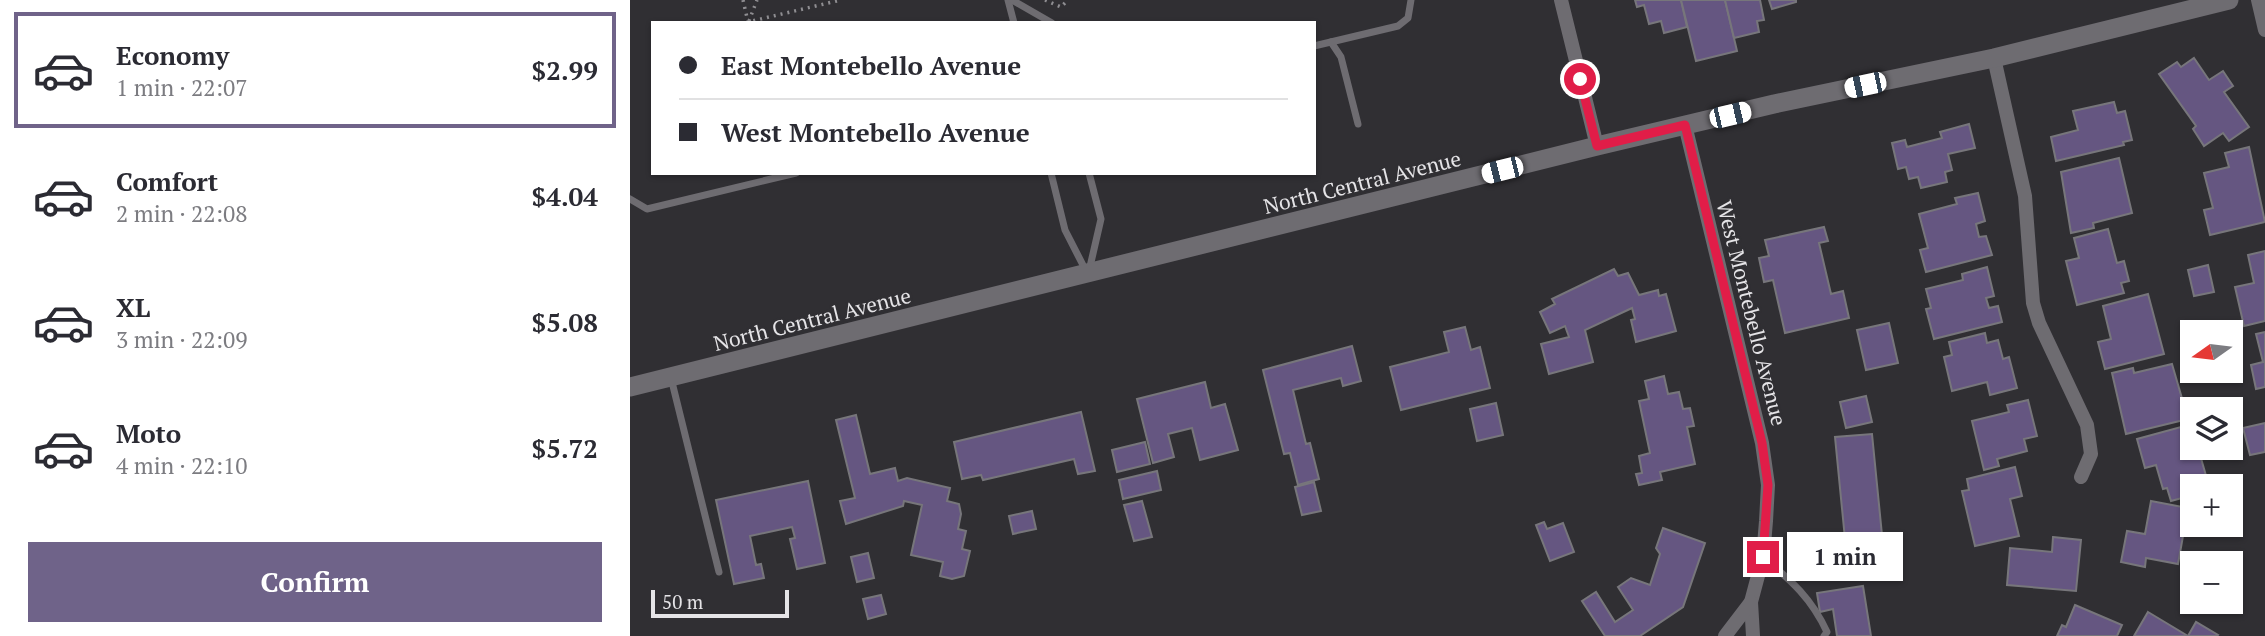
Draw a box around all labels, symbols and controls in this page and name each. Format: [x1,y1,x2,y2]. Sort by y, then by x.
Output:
text: Economy [116,38,229,72]
icon: car [32,39,95,102]
text: East Montebello Avenue [721,48,1021,82]
text: $2.99 [532,53,598,87]
route start [1564,63,1596,95]
car [1843,70,1888,100]
text: 1 min · 22:07 [116,72,248,103]
car [1708,100,1753,130]
text: West Montebello Avenue [721,115,1030,149]
street label: North Central Avenue [1260,144,1464,220]
car [1480,155,1525,185]
text: Comfort [116,164,218,198]
icon: car [32,165,95,228]
text: $4.04 [532,179,598,213]
street label: West Montebello Avenue [1710,197,1794,429]
text: 2 min · 22:08 [116,198,248,229]
street label: North Central Avenue [710,281,914,357]
text: XL [116,290,150,324]
icon: car [32,291,95,354]
text: $5.08 [532,305,598,339]
north arrow [2180,320,2244,383]
map controls [2180,320,2243,614]
text: 3 min · 22:09 [116,324,248,355]
button: layers [2180,397,2243,460]
text: Moto [116,416,181,450]
icon: car [32,417,95,480]
text: $5.72 [532,431,598,465]
text: 4 min · 22:10 [116,450,248,481]
button: + [2180,474,2243,537]
callout: 1 min [1788,532,1903,582]
route end [1747,541,1779,573]
text: 1 min [1814,541,1876,572]
button: Confirm [28,542,602,622]
button: − [2180,551,2243,614]
scale bar [651,587,789,619]
text: 50 m [662,589,703,614]

